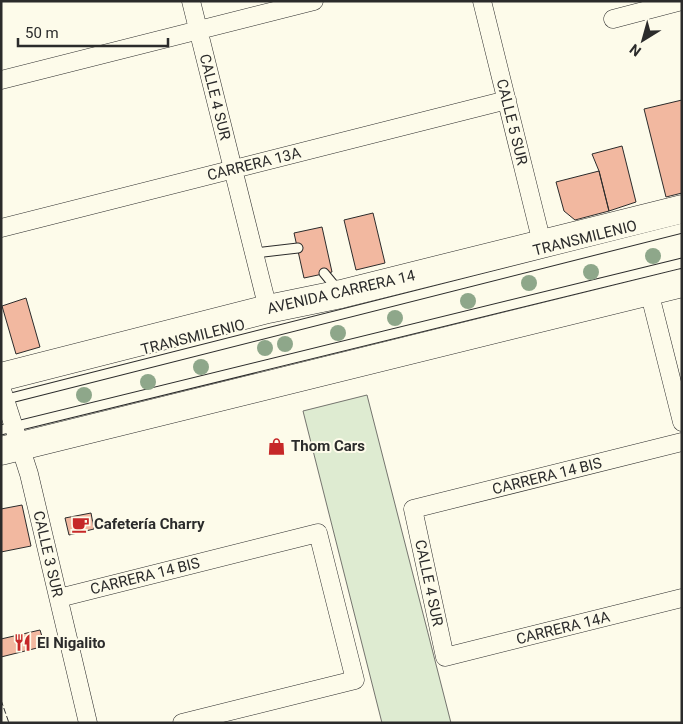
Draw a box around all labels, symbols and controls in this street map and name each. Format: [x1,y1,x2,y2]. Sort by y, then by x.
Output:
scale bar [18,15,168,47]
north arrow [618,15,668,65]
text: 50 m [25,24,59,42]
text: N [626,41,644,60]
street label: CALLE 4 SUR [196,52,234,142]
street label: CALLE 5 SUR [493,77,531,167]
street label: CARRERA 13A [205,144,303,184]
street label: TRANSMILENIO [531,216,639,260]
street label: AVENIDA CARRERA 14 [265,266,417,318]
street label: TRANSMILENIO [139,315,247,359]
shop icon: Thom Cars [267,436,287,456]
place label: Thom Cars [291,437,365,455]
street label: CARRERA 14 BIS [490,454,604,498]
street label: CALLE 3 SUR [29,509,67,599]
cafe icon: Cafetería Charry [70,514,90,534]
place label: Cafetería Charry [94,515,205,533]
street label: CALLE 4 SUR [411,538,447,628]
street label: CARRERA 14 BIS [88,554,202,598]
street label: CARRERA 14A [514,608,612,648]
restaurant icon: El Nigalito [13,633,33,653]
place label: El Nigalito [37,634,106,652]

